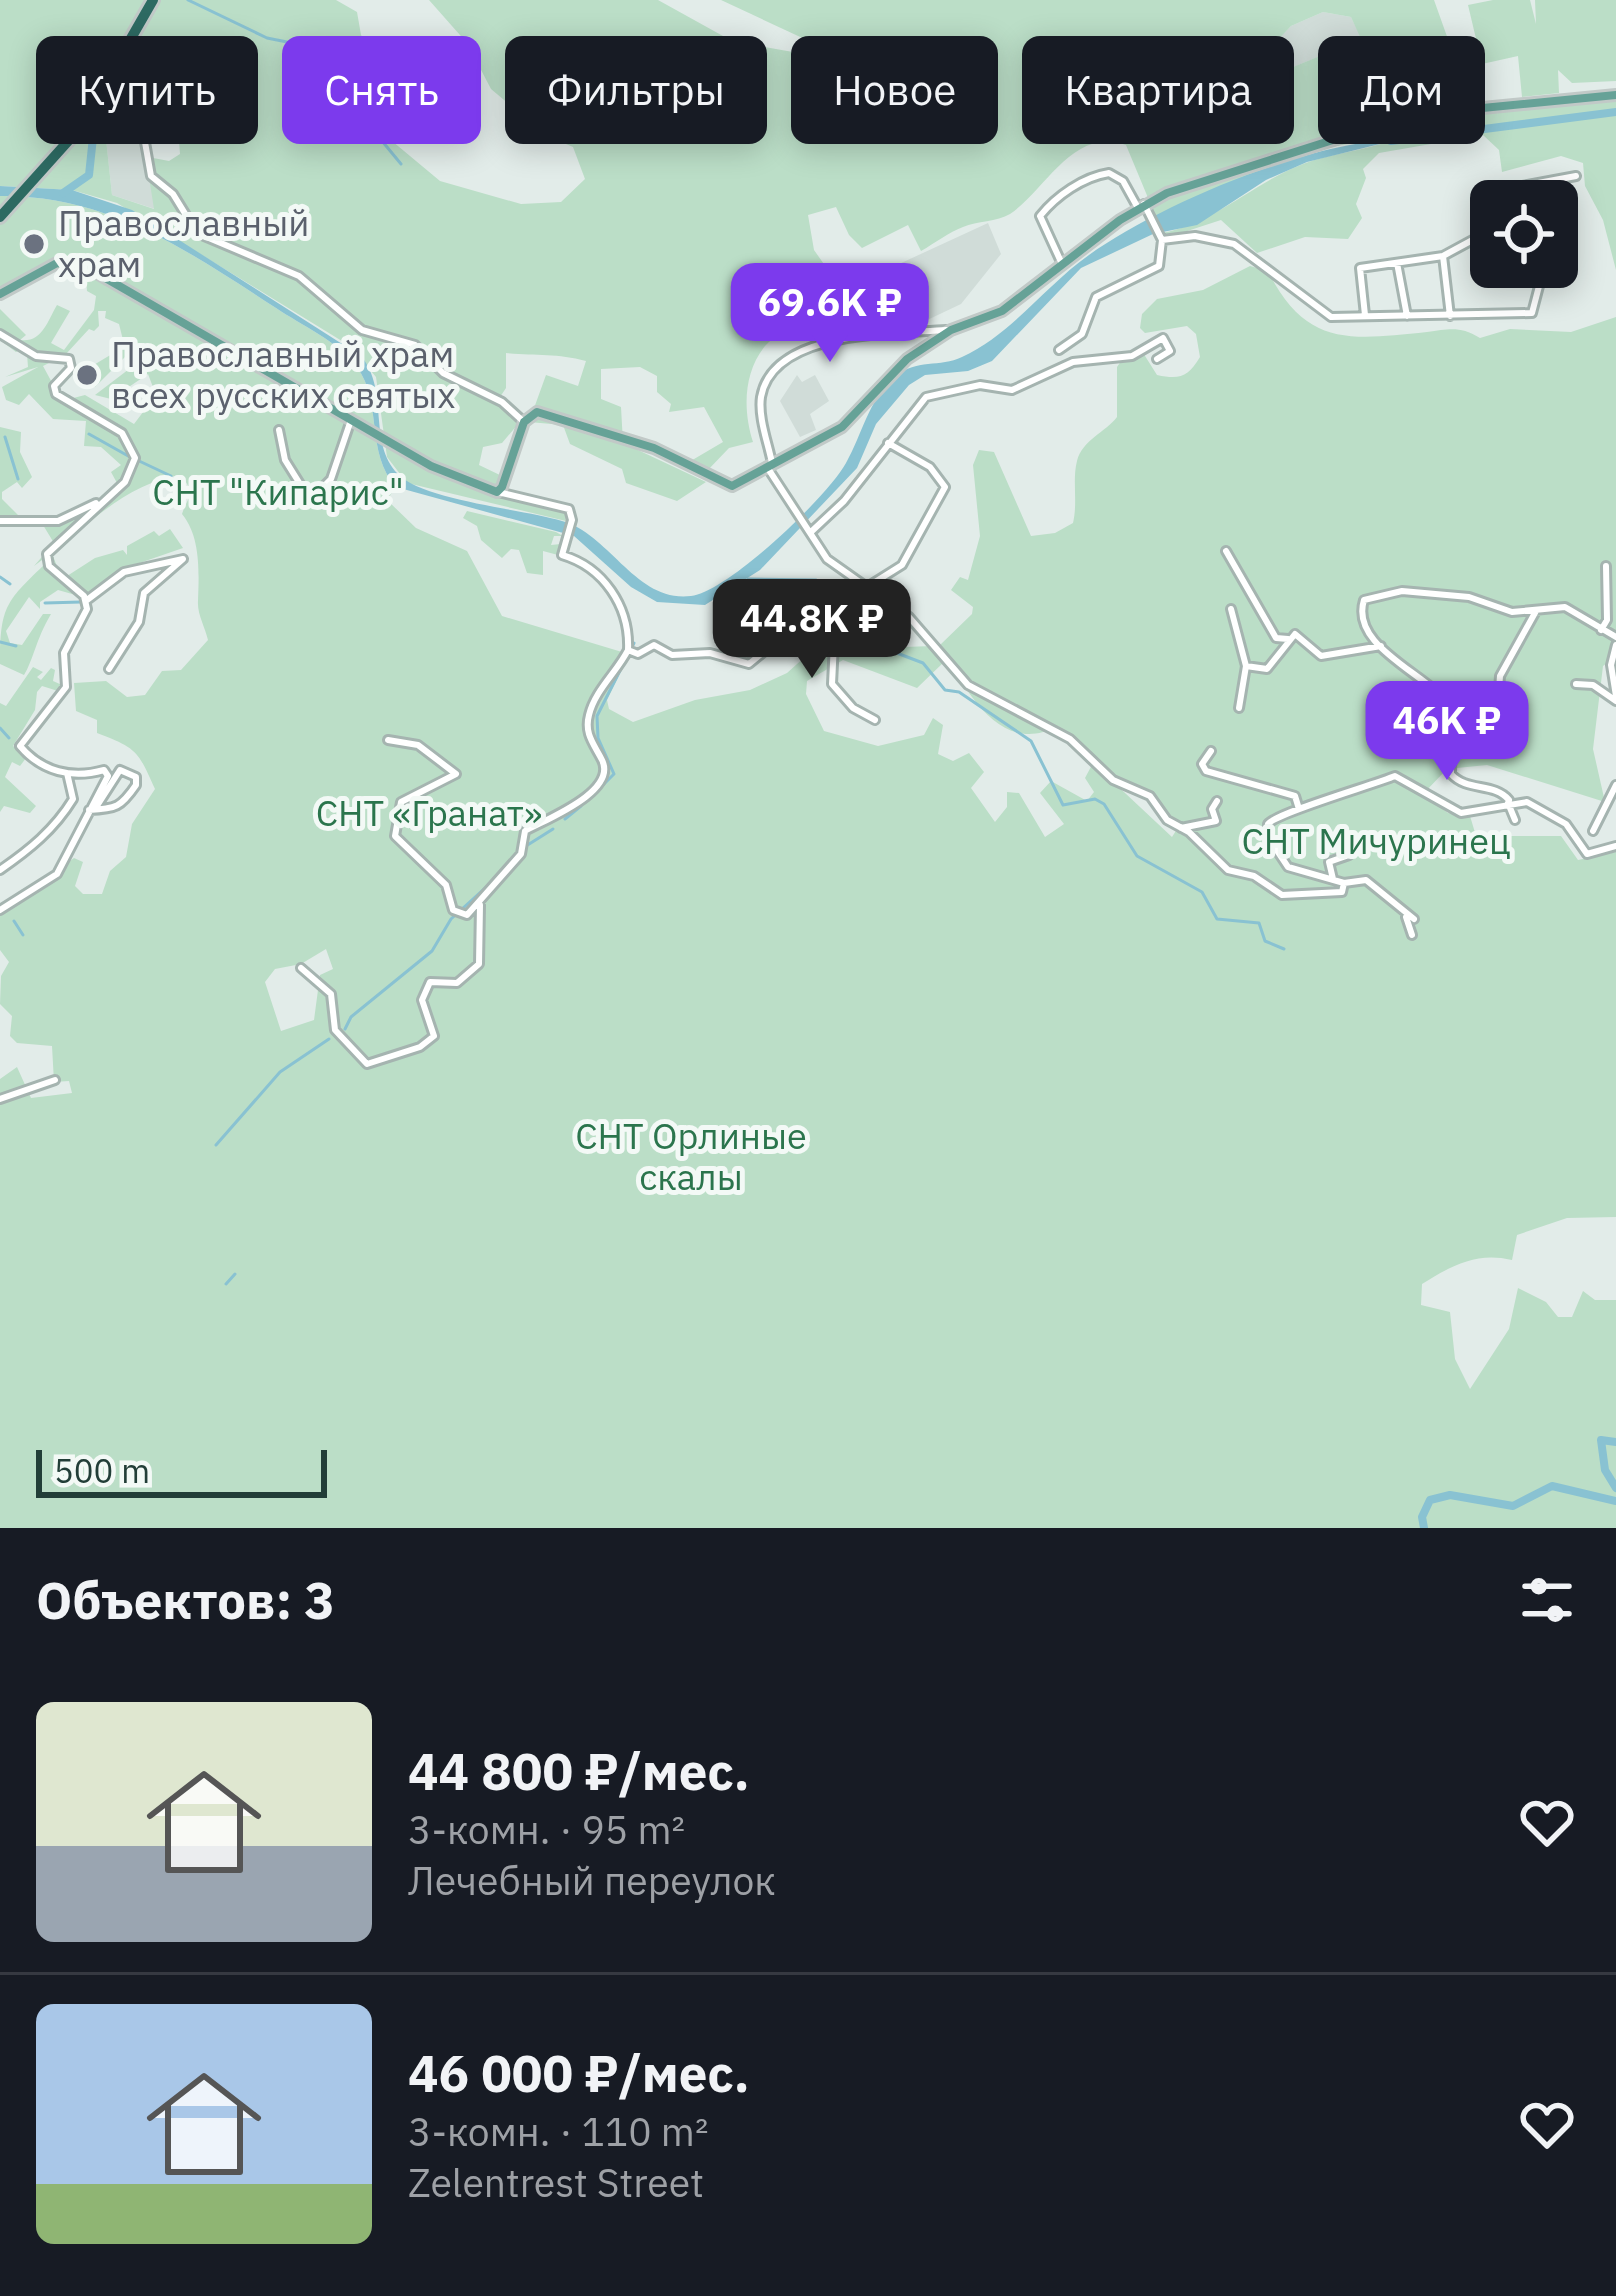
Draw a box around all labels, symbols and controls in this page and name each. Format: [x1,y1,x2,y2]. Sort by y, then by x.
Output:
chip: Купить [36,36,258,144]
chip: Снять [282,36,481,144]
chip: Фильтры [505,36,767,144]
chip: Новое [791,36,998,144]
chip: Квартира [1022,36,1294,144]
chip: Дом [1318,36,1485,144]
map controls [1470,180,1578,288]
button: locate [1470,180,1578,288]
place label: Православный храм [58,199,309,287]
marker: Православный храм [21,231,47,257]
pin: 69.6K ₽ [719,263,941,365]
text: 69.6K ₽ [758,276,902,327]
place label: Православный храм всех русских святых [111,330,455,418]
marker: Православный храм всех русских святых [74,362,100,388]
park label: СНТ "Кипарис" [152,468,404,515]
pin: 44.8K ₽ [701,579,923,681]
text: 44.8K ₽ [740,592,884,643]
pin: 46K ₽ [1363,681,1531,783]
text: 46K ₽ [1393,694,1501,745]
park label: СНТ «Гранат» [316,789,542,836]
park label: СНТ Мичуринец [1241,817,1511,864]
park label: СНТ Орлиные скалы [575,1112,807,1200]
scale bar [36,1444,327,1497]
text: 500 m [54,1449,150,1492]
text: Объектов: 3 [36,1567,335,1633]
icon: filters [1514,1567,1580,1633]
text: 44 800 ₽/мес. [408,1738,750,1804]
icon: home [132,1750,276,1894]
icon: heart [1514,1789,1580,1855]
text: 3-комн. · 95 m² [408,1804,685,1855]
text: Лечебный переулок [408,1855,776,1906]
text: 46 000 ₽/мес. [408,2040,750,2106]
icon: home [132,2052,276,2196]
icon: heart [1514,2091,1580,2157]
text: 3-комн. · 110 m² [408,2106,708,2157]
text: Zelentrest Street [408,2157,704,2208]

